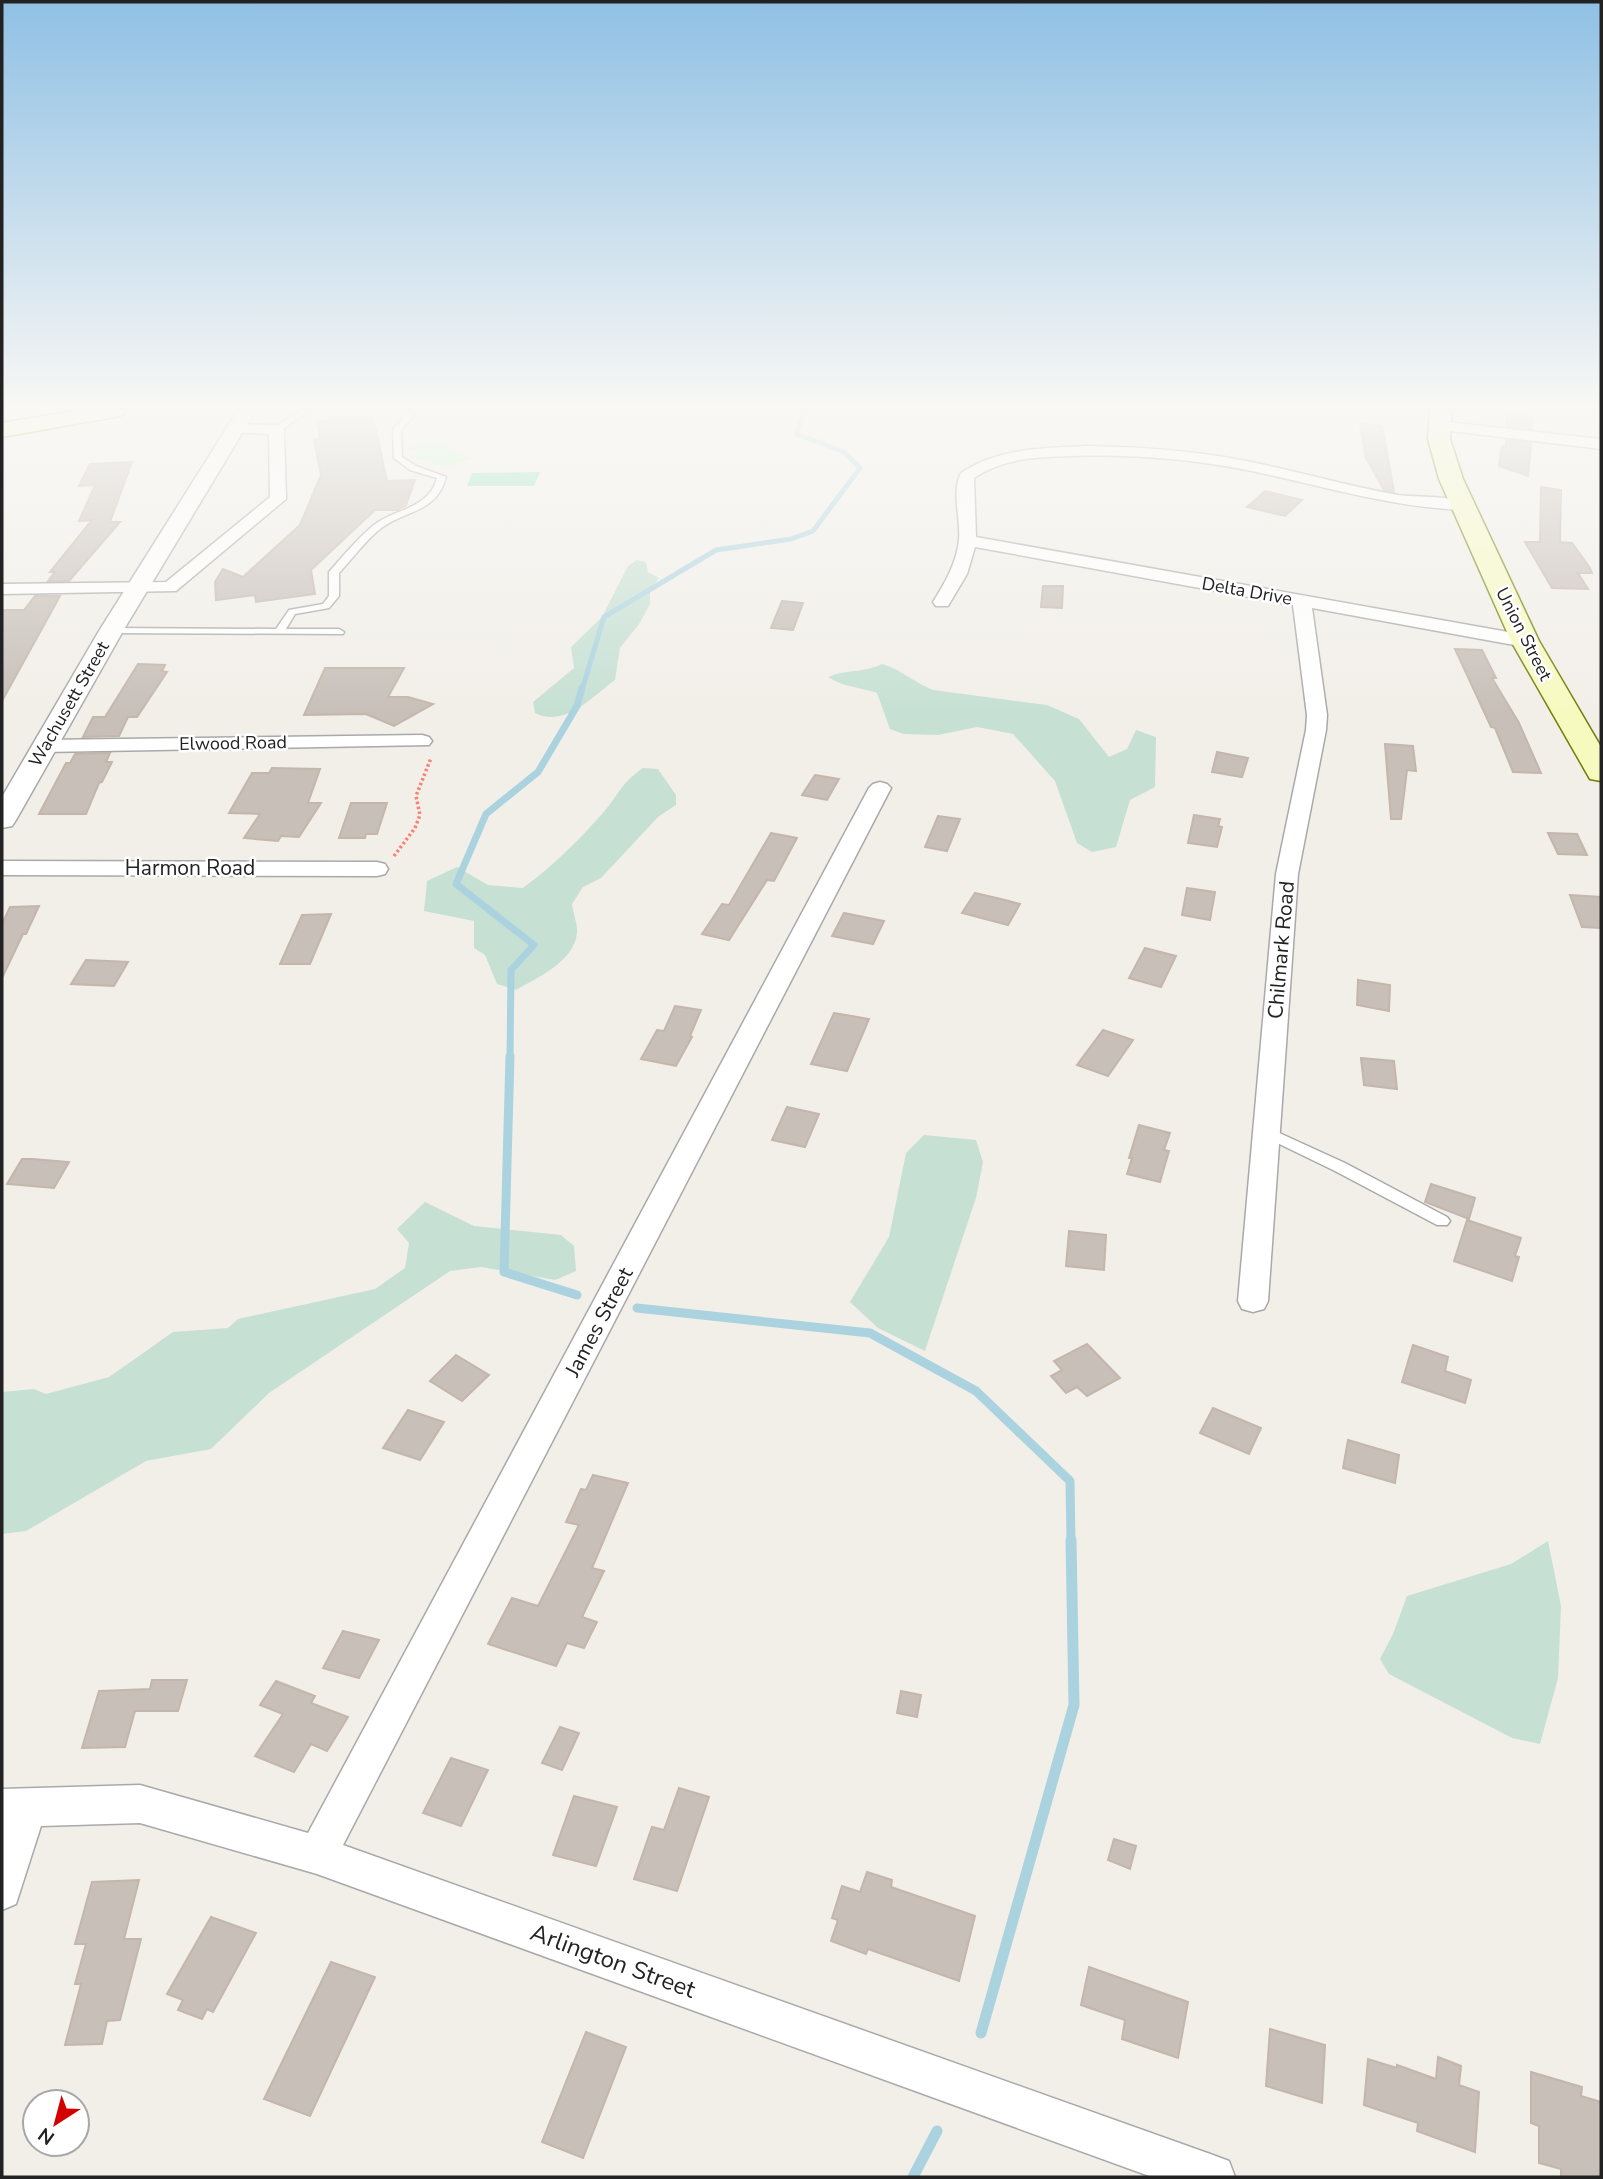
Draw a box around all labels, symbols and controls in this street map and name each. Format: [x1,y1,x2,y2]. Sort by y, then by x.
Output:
street label: Delta Drive [1200,571,1294,611]
street label: Union Street [1490,583,1558,685]
street label: Wachusett Street [23,636,115,771]
street label: Elwood Road [179,730,287,756]
street label: Harmon Road [125,854,255,882]
street label: Chilmark Road [1261,880,1301,1020]
street label: James Street [558,1262,640,1382]
street label: Arlington Street [526,1916,700,2006]
north arrow [21,2088,91,2158]
text: N [33,2121,60,2151]

